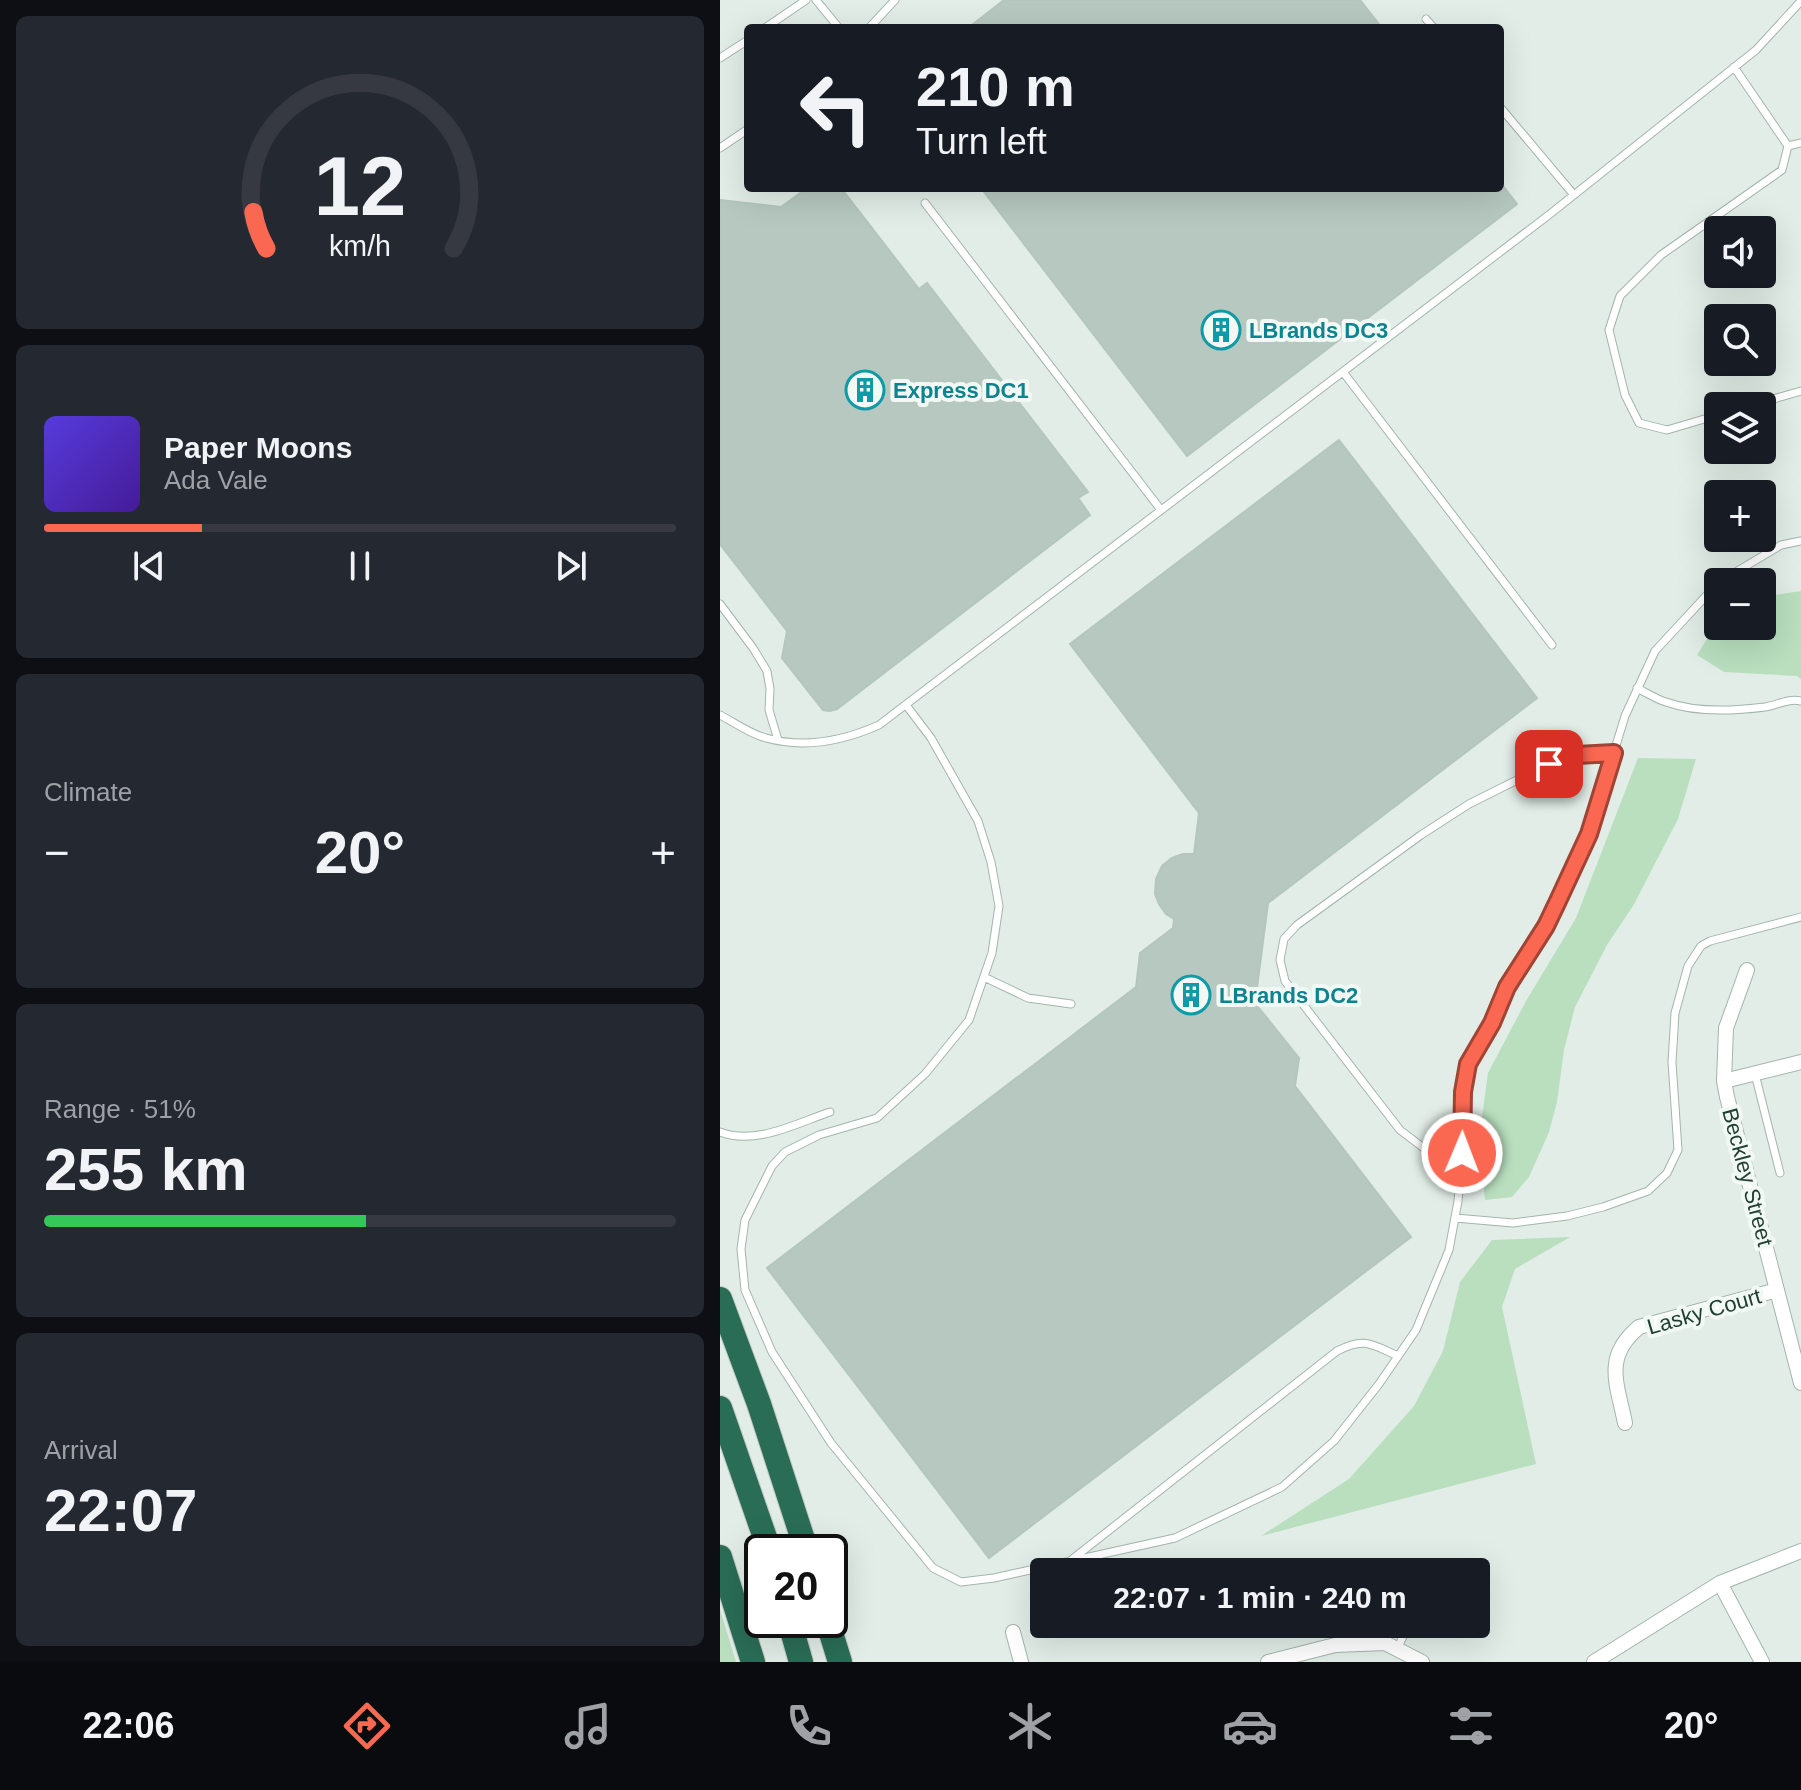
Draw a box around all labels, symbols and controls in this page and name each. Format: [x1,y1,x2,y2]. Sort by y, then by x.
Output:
text: 210 m [916,55,1075,118]
icon: left [784,56,888,160]
text: Turn left [916,121,1047,162]
text: 12 [314,139,406,232]
map controls [1704,216,1776,640]
button: sound [1704,216,1776,288]
text: km/h [329,230,391,262]
button: search [1704,304,1776,376]
building icon: LBrands DC3 [1200,309,1242,351]
place label: LBrands DC3 [1249,318,1388,343]
building icon: Express DC1 [844,369,886,411]
place label: Express DC1 [893,378,1029,403]
button: layers [1704,392,1776,464]
text: Paper Moons [164,431,352,464]
text: Ada Vale [164,465,268,495]
button: + [1704,480,1776,552]
icon: previous [127,544,171,588]
icon: pause [338,544,382,588]
icon: next [549,544,593,588]
button: − [1704,568,1776,640]
pin [1515,730,1583,798]
icon: arrive [1527,742,1571,786]
text: Climate [44,777,132,807]
text: 20° [315,819,405,886]
text: − [44,828,70,877]
text: + [650,828,676,877]
building icon: LBrands DC2 [1170,974,1212,1016]
place label: LBrands DC2 [1219,983,1358,1008]
text: Range · 51% [44,1094,196,1124]
street label: Beckley Street [1717,1105,1778,1249]
position arrow [1420,1111,1504,1195]
text: 255 km [44,1136,248,1203]
street label: Lasky Court [1644,1283,1764,1340]
text: Arrival [44,1435,118,1465]
text: 22:07 [44,1477,197,1544]
speed limit sign: 20 [744,1534,848,1638]
text: 22:07 · 1 min · 240 m [1113,1581,1407,1614]
icon: directions [339,1698,395,1754]
icon: music [560,1698,616,1754]
icon: phone [781,1698,837,1754]
icon: climate [1002,1698,1058,1754]
icon: car [1222,1698,1278,1754]
icon: filters [1443,1698,1499,1754]
text: 22:06 [82,1705,174,1746]
text: 20° [1664,1705,1719,1746]

